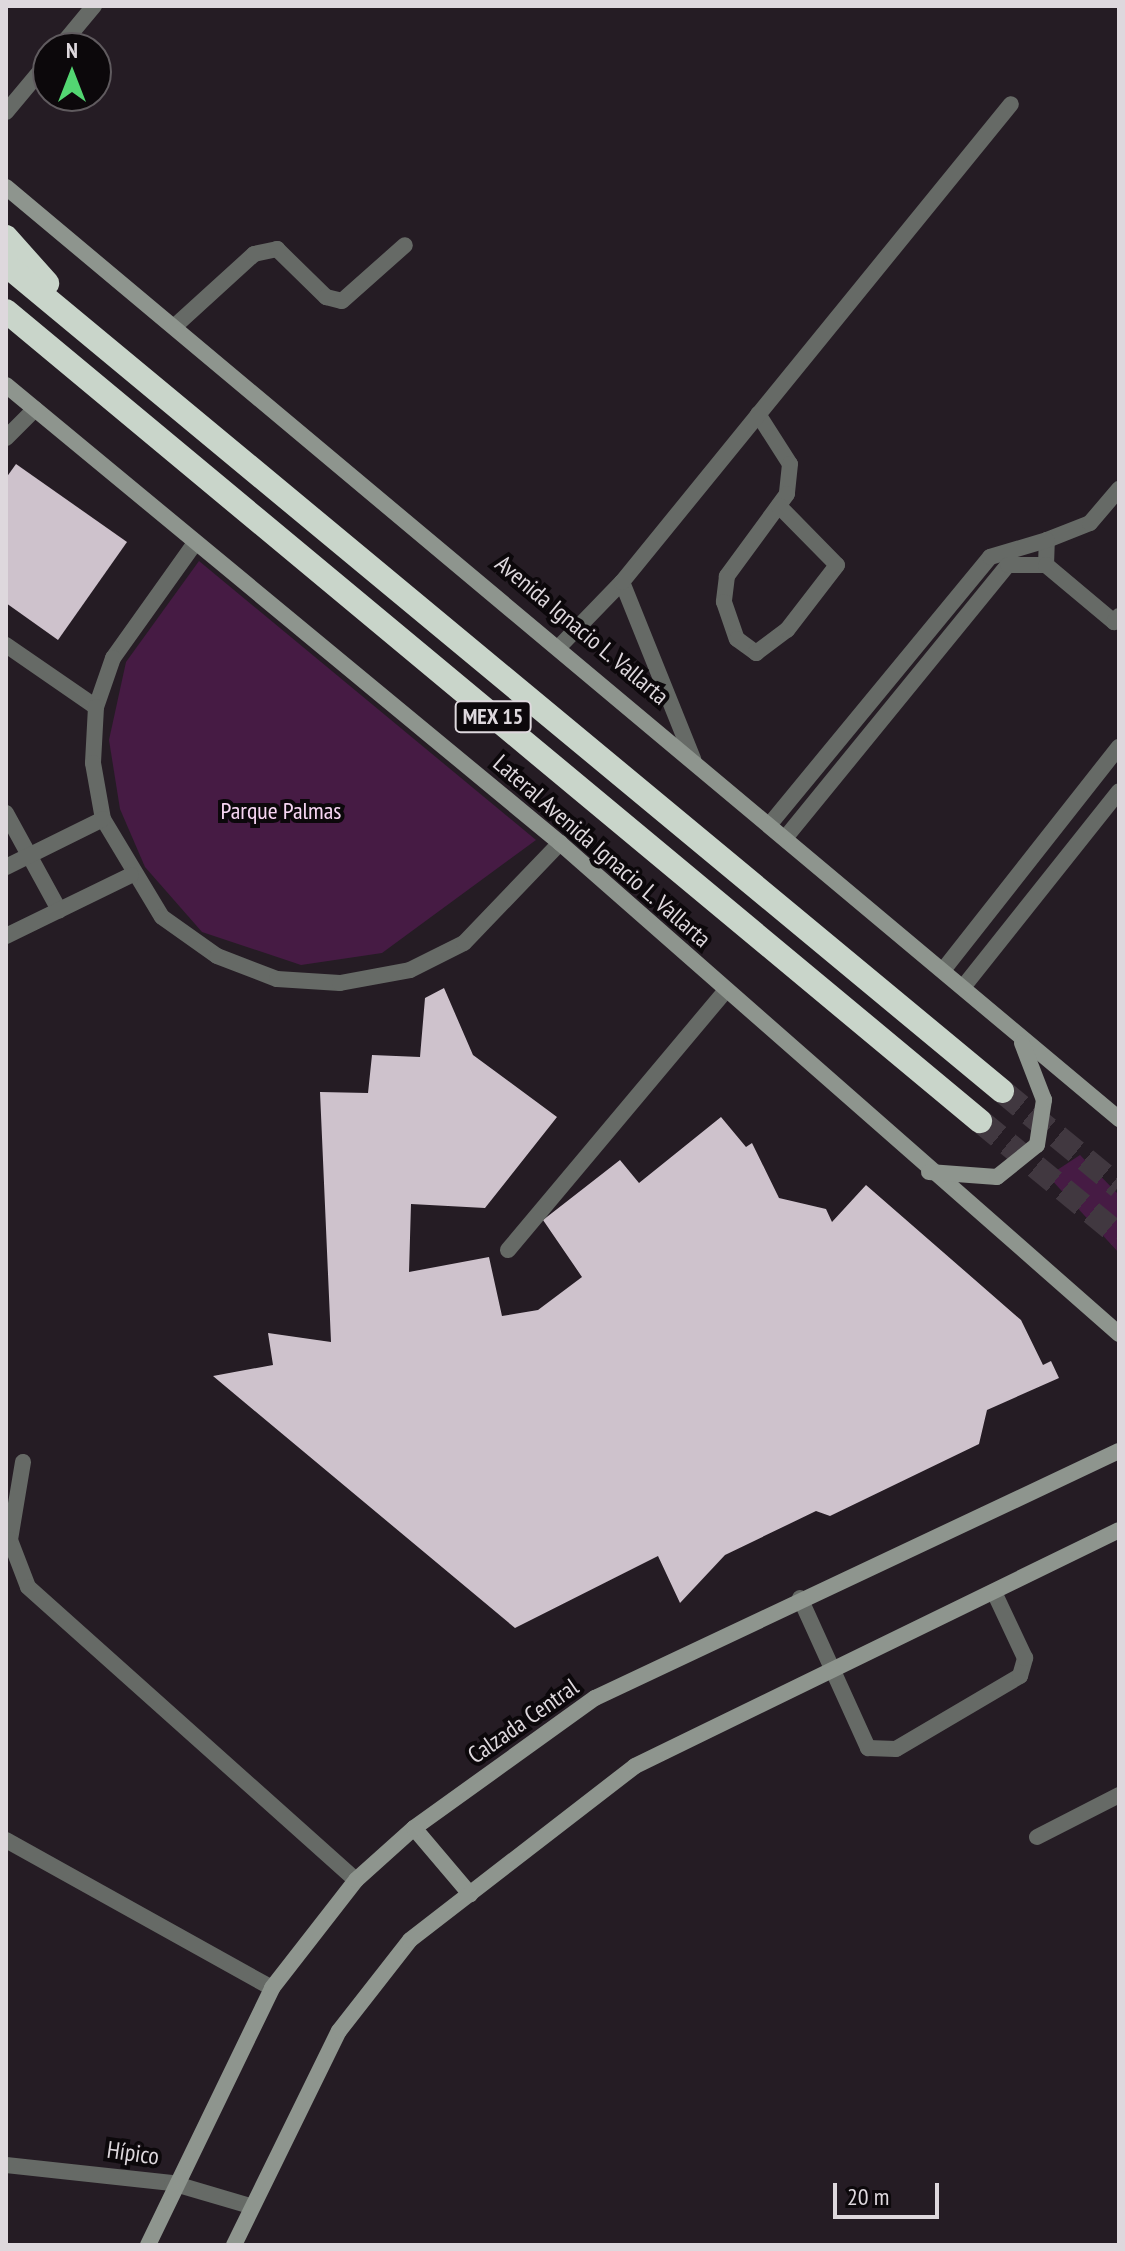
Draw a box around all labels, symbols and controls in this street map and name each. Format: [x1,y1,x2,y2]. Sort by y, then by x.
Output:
north arrow [32,32,112,112]
text: N [66,36,78,64]
street label: Avenida Ignacio L. Vallarta [489,549,675,711]
road number: MEX 15 [453,699,533,735]
street label: Lateral Avenida Ignacio L. Vallarta [486,748,718,954]
park label: Parque Palmas [221,797,341,825]
street label: Calzada Central [462,1672,584,1770]
street label: Hípico [105,2135,161,2171]
scale bar [837,2167,943,2217]
text: 20 m [847,2181,889,2212]

